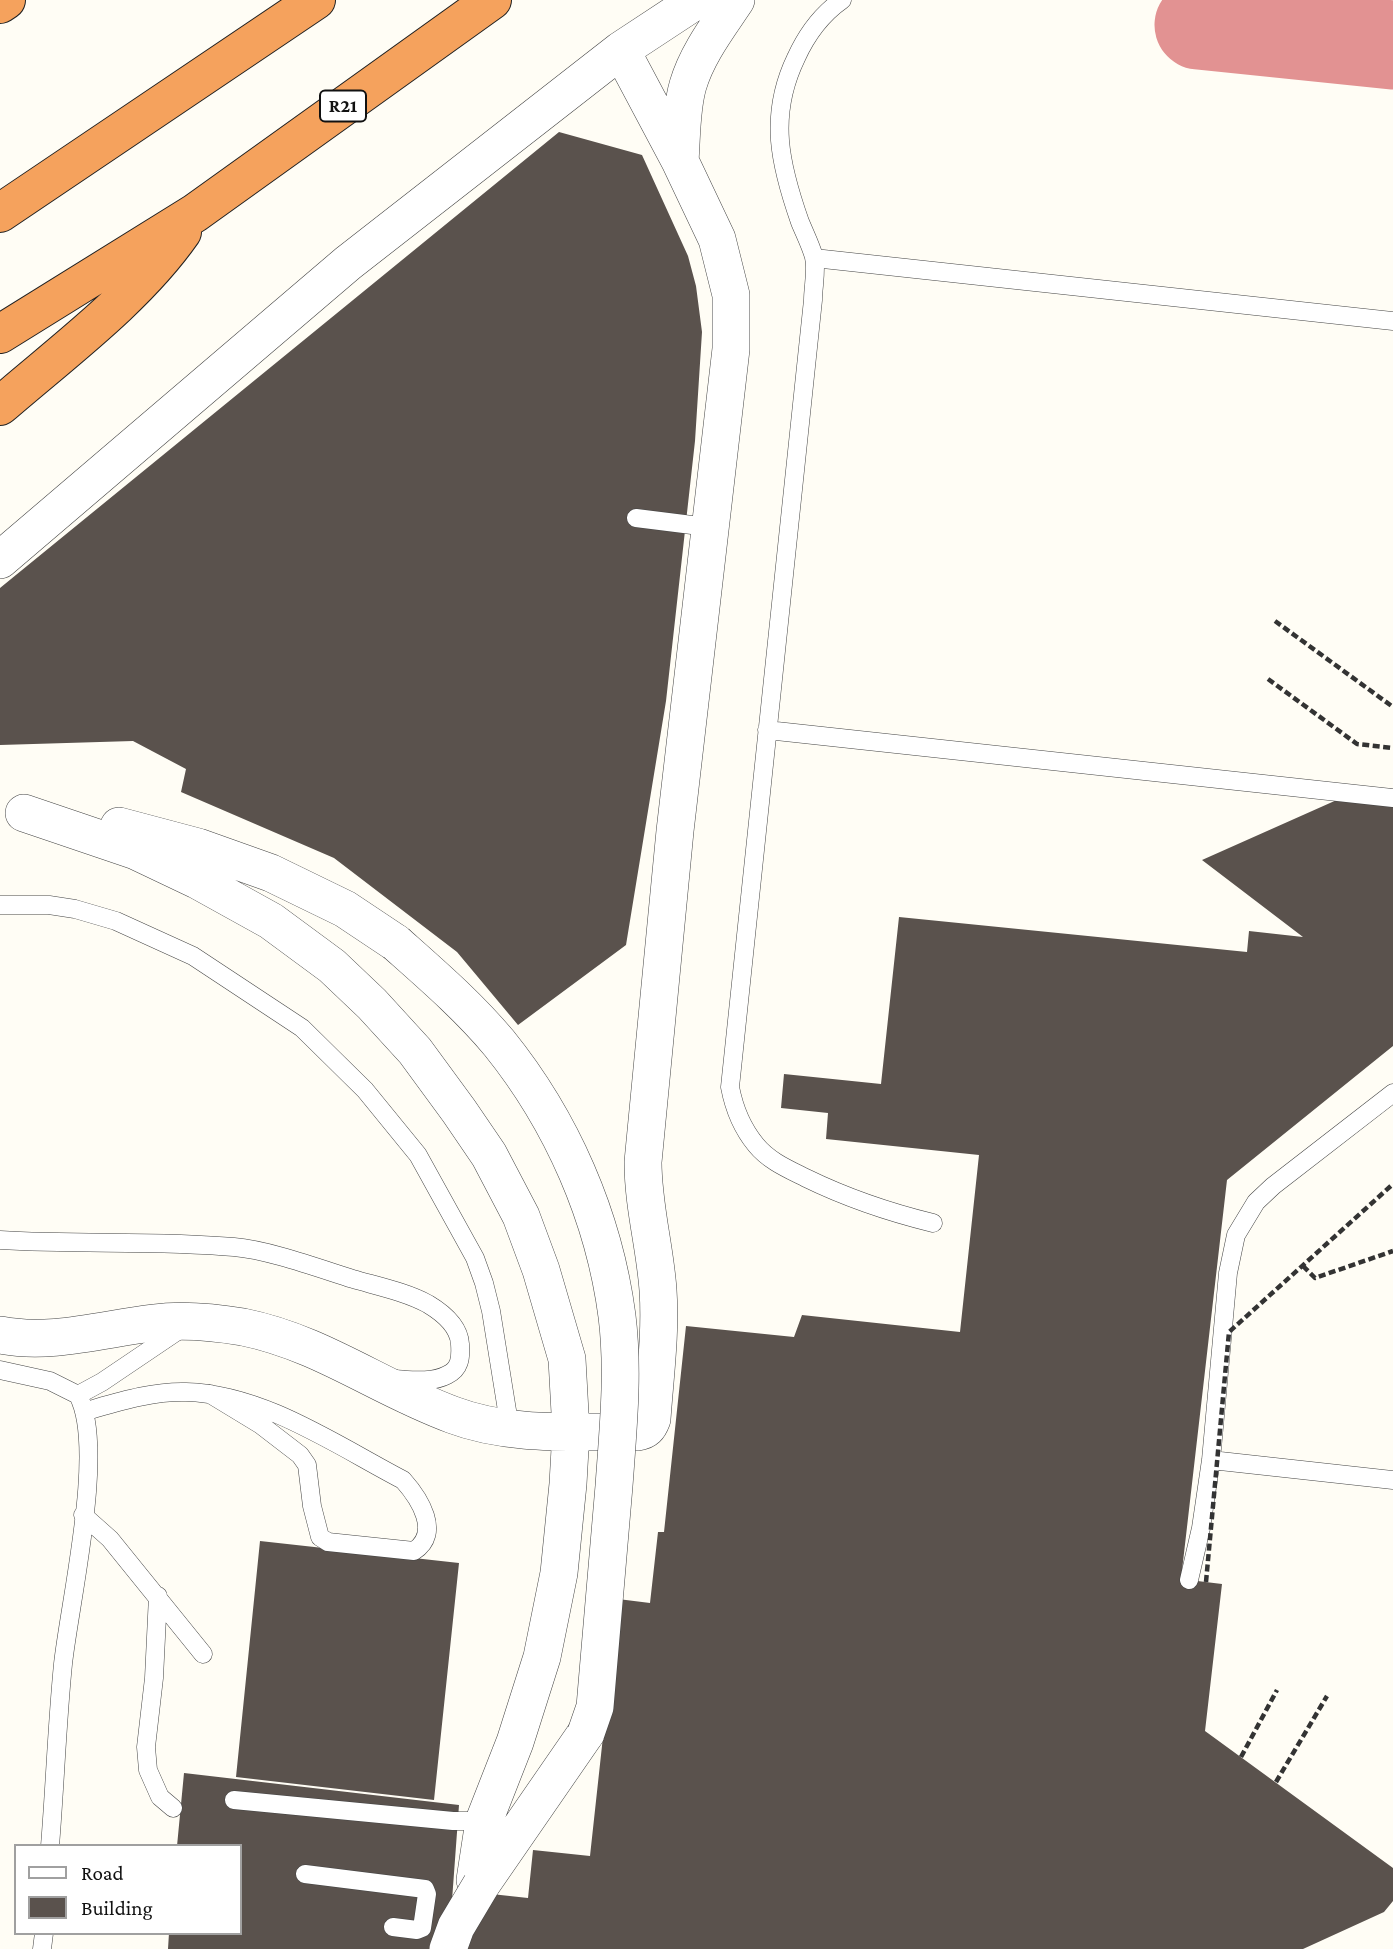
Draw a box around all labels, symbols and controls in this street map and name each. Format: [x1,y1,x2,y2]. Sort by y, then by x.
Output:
road number: R21 [320,90,366,122]
legend [14,1844,242,1935]
text: Road [81,1861,124,1885]
text: Building [81,1896,153,1920]

